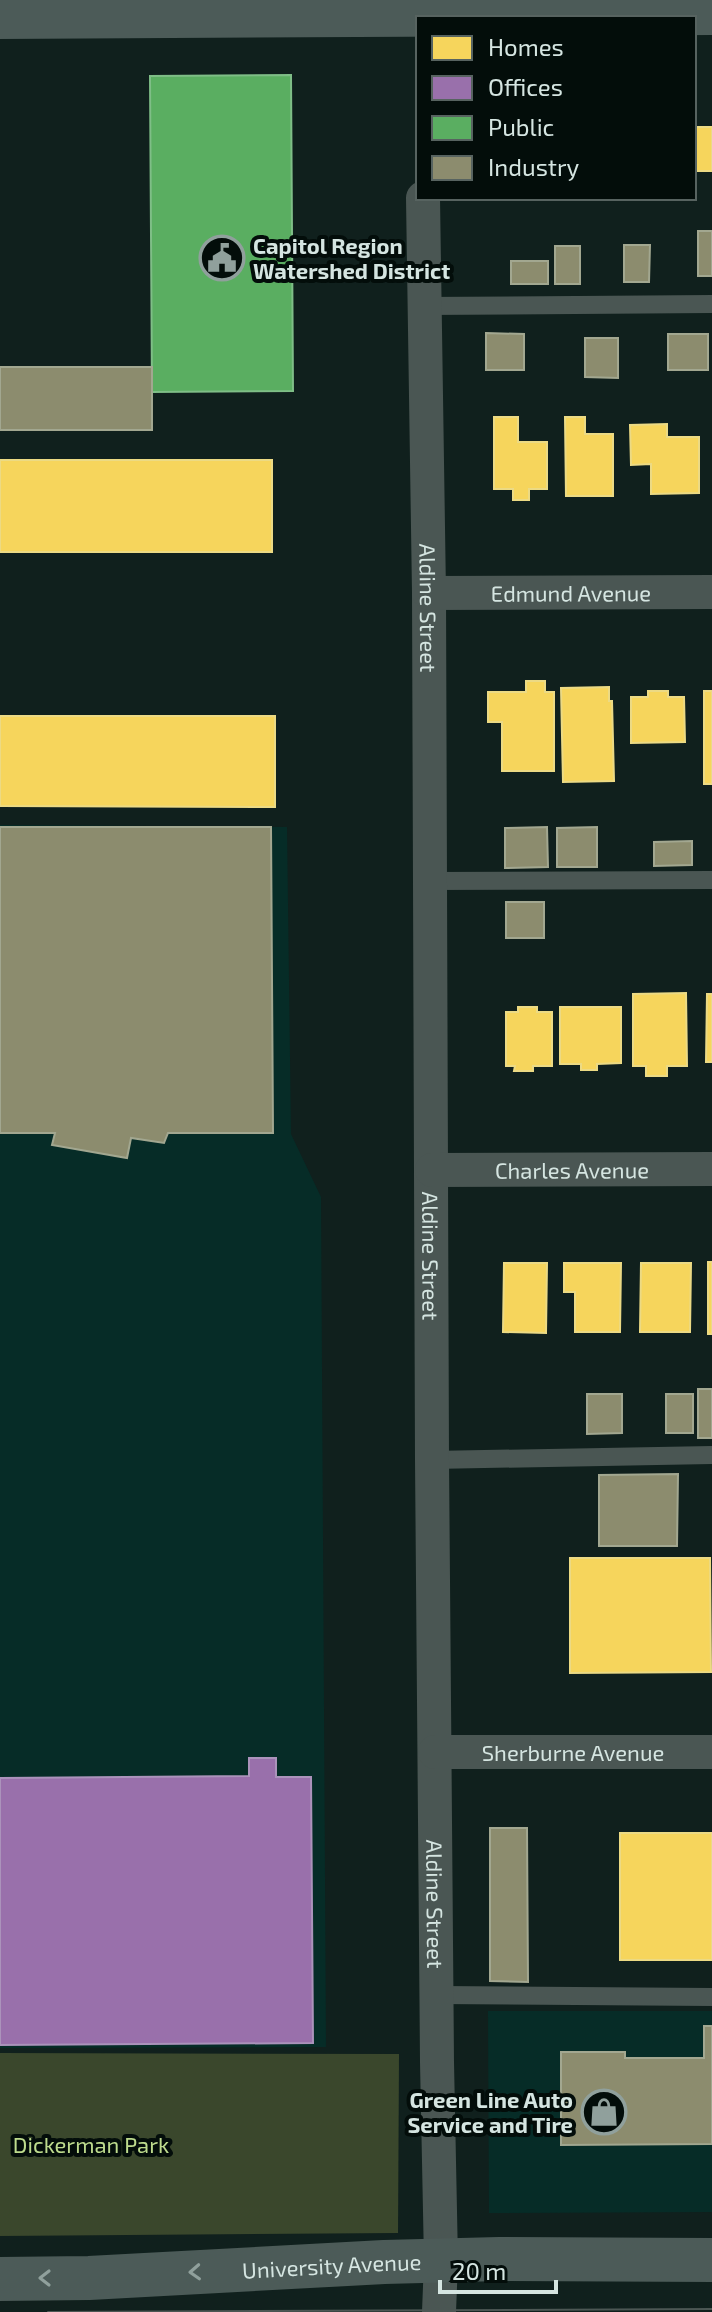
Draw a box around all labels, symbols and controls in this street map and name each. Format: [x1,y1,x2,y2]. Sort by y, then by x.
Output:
legend [416,16,696,200]
text: Homes [488,32,564,61]
text: Offices [488,72,563,101]
text: Public [488,112,554,141]
text: Industry [488,152,580,181]
place label: Capitol Region Watershed District [253,232,450,283]
public building icon: Capitol Region Watershed District [198,234,246,282]
street label: Aldine Street [415,543,442,673]
street label: Edmund Avenue [491,579,651,606]
street label: Charles Avenue [495,1156,649,1183]
street label: Aldine Street [418,1191,445,1321]
street label: Sherburne Avenue [482,1739,664,1765]
street label: Aldine Street [422,1839,449,1969]
place label: Green Line Auto Service and Tire [407,2086,573,2137]
shop icon: Green Line Auto Service and Tire [580,2088,628,2136]
park label: Dickerman Park [13,2131,169,2157]
scale bar [440,2244,556,2294]
street label: University Avenue [241,2248,422,2283]
text: 20 m [452,2256,506,2285]
one-way arrow [188,2263,201,2280]
one-way arrow [38,2269,51,2287]

